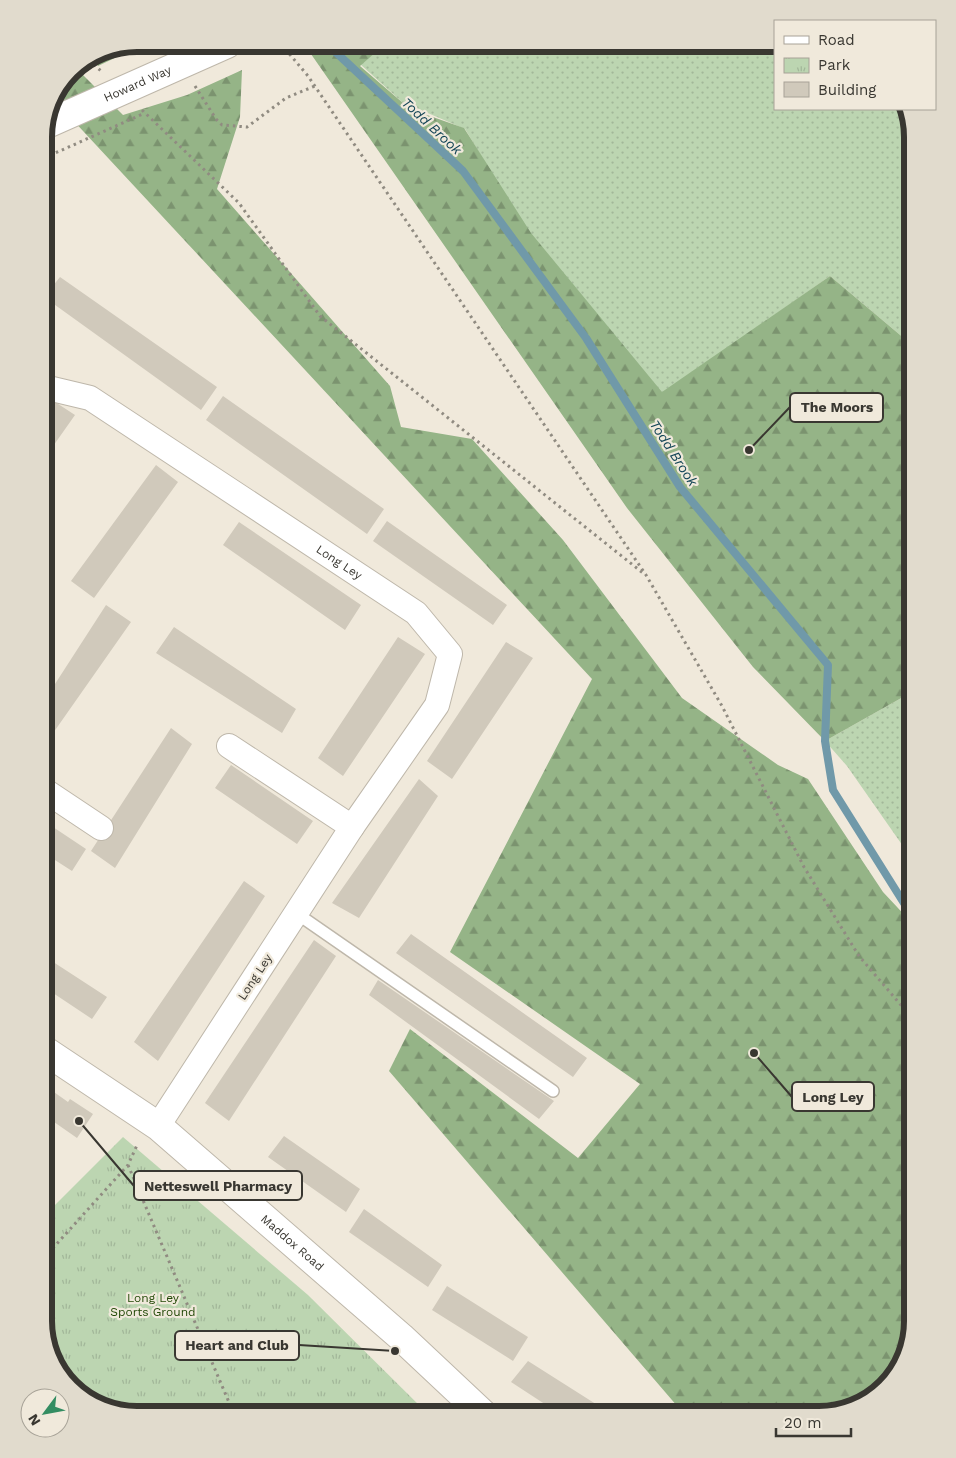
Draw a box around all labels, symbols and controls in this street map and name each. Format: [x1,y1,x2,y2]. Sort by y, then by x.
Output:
legend [774,20,936,110]
text: Road [818,31,855,49]
text: Park [818,56,851,74]
street label: Howard Way [102,62,174,105]
text: Building [818,81,876,99]
water label: Todd Brook [399,94,465,158]
callout: The Moors [790,393,883,422]
text: The Moors [801,399,874,415]
water label: Todd Brook [647,417,702,489]
street label: Long Ley [314,542,365,583]
street label: Long Ley [235,951,275,1003]
callout: Long Ley [792,1082,874,1111]
text: Long Ley [802,1089,864,1105]
callout: Netteswell Pharmacy [134,1171,302,1200]
text: Netteswell Pharmacy [144,1178,292,1194]
street label: Maddox Road [258,1212,327,1274]
park label: Long Ley Sports Ground [110,1291,196,1319]
callout: Heart and Club [175,1331,299,1360]
text: Heart and Club [185,1337,289,1353]
north arrow [20,1388,70,1438]
scale bar [776,1406,851,1438]
text: N [24,1411,44,1429]
text: 20 m [784,1414,822,1432]

